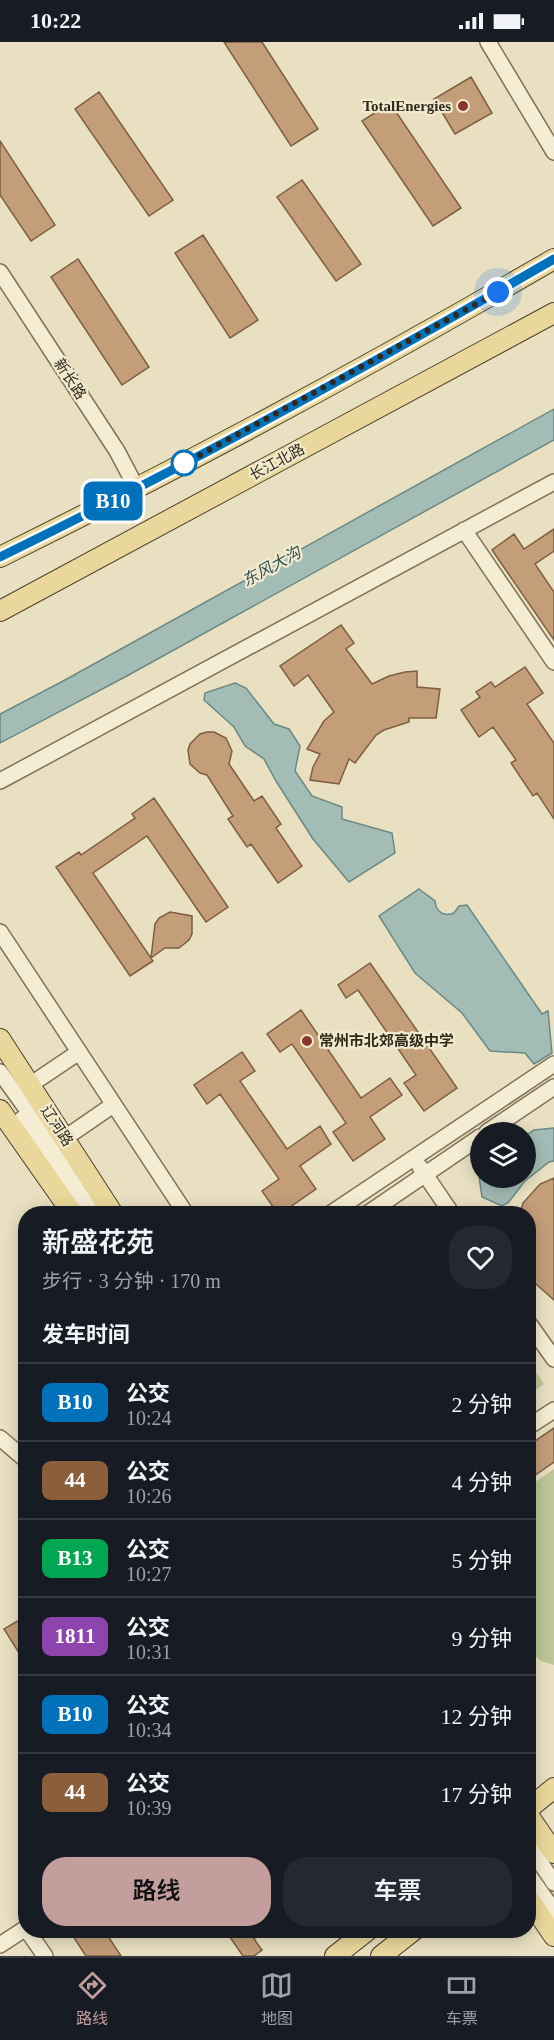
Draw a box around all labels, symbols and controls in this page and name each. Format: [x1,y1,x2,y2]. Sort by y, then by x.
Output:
text: 10:22 [30,8,81,33]
place label: TotalEnergies [362,98,451,114]
marker: TotalEnergies [456,99,470,113]
your location [483,277,513,307]
street label: 新长路 [51,356,89,402]
street label: 长江北路 [246,440,307,483]
unlabelled marker [171,450,197,476]
line badge: B10 [78,482,148,520]
text: B10 [95,489,131,513]
water label: 东风大沟 [239,543,305,589]
place label: 常州市北郊高级中学 [319,1032,454,1049]
marker: 常州市北郊高级中学 [300,1034,314,1048]
street label: 辽河路 [38,1103,76,1149]
map controls [470,1122,536,1188]
button: layers [470,1122,536,1188]
button: heart [449,1226,512,1289]
text: 新盛花苑 [42,1227,154,1258]
text: 步行 · 3 分钟 · 170 m [42,1270,221,1292]
text: 发车时间 [42,1322,130,1347]
text: 公交 [126,1381,170,1406]
text: B10 [57,1390,93,1414]
text: 2 分钟 [451,1392,512,1417]
text: 10:24 [126,1407,172,1429]
text: 公交 [126,1459,170,1484]
text: 44 [65,1468,86,1492]
text: 4 分钟 [451,1470,512,1495]
text: 10:26 [126,1485,172,1507]
text: 公交 [126,1537,170,1562]
text: B13 [57,1546,93,1570]
text: 5 分钟 [451,1548,512,1573]
text: 10:27 [126,1563,172,1585]
text: 公交 [126,1615,170,1640]
text: 1811 [55,1624,95,1648]
text: 9 分钟 [451,1626,512,1651]
text: 10:31 [126,1641,172,1663]
text: 公交 [126,1693,170,1718]
text: B10 [57,1702,93,1726]
text: 12 分钟 [440,1704,512,1729]
text: 10:34 [126,1719,172,1741]
text: 公交 [126,1771,170,1796]
text: 44 [65,1780,86,1804]
text: 17 分钟 [440,1782,512,1807]
text: 10:39 [126,1797,172,1819]
button: 路线 [42,1857,271,1926]
button: 车票 [283,1857,512,1926]
tab: 路线 [76,1969,109,2029]
tab: 地图 [260,1969,293,2029]
tab: 车票 [445,1969,478,2029]

